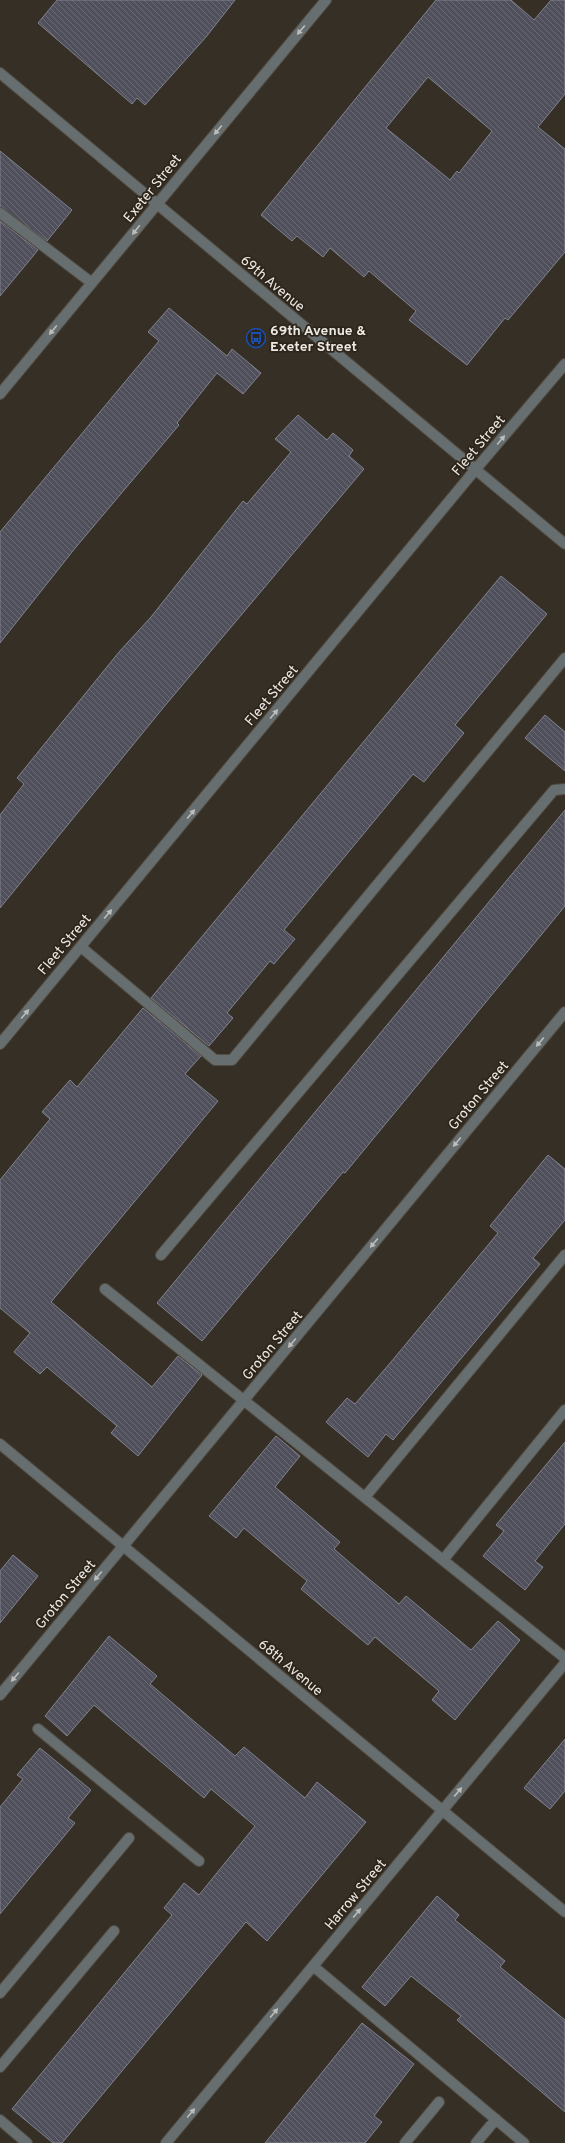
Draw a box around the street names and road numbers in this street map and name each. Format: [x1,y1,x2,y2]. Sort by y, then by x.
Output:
street label: Exeter Street [121,151,186,226]
street label: 69th Avenue [236,252,308,316]
street label: Fleet Street [449,412,509,480]
street label: Fleet Street [242,662,302,730]
street label: Fleet Street [35,911,95,979]
street label: Groton Street [445,1058,513,1134]
street label: Groton Street [239,1308,307,1384]
street label: Groton Street [32,1557,100,1633]
street label: 68th Avenue [254,1636,326,1700]
street label: Harrow Street [322,1856,391,1934]

